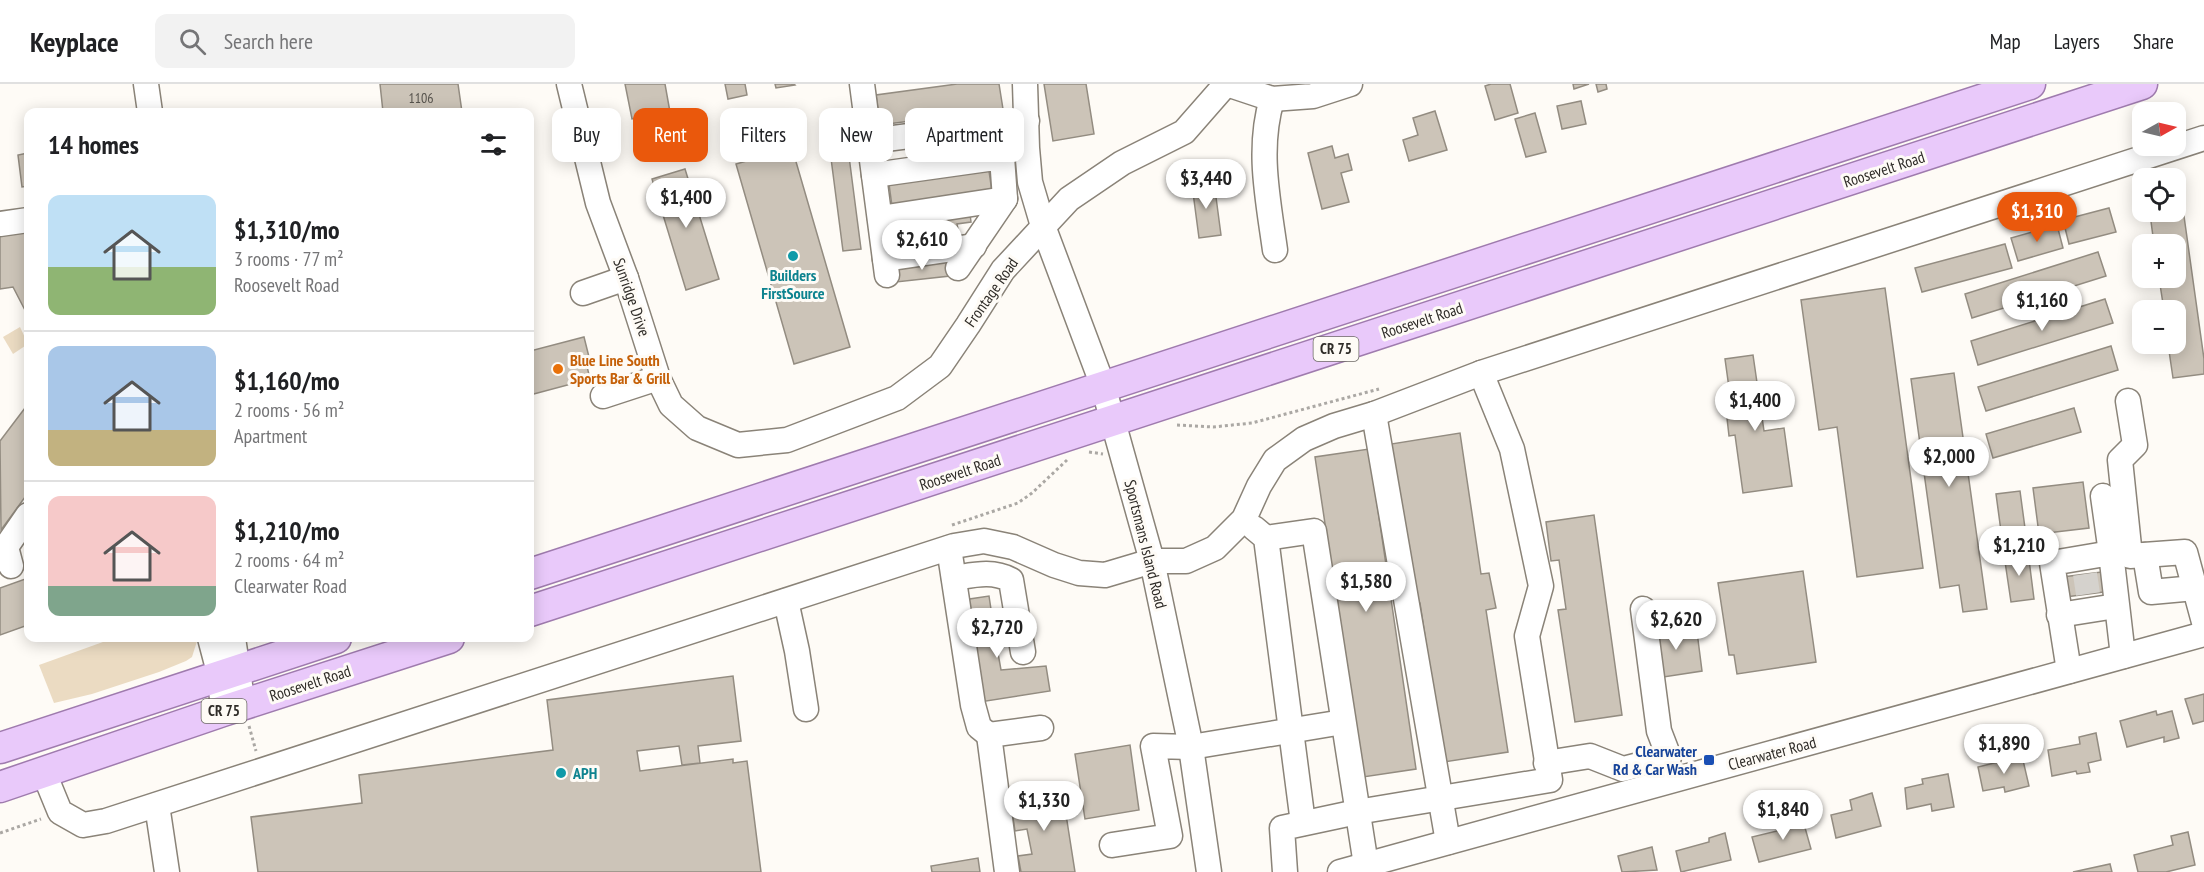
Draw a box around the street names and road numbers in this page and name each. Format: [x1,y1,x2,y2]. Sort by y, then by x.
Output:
street label: Roosevelt Road [1841,146,1927,192]
street label: Frontage Road [960,253,1022,330]
street label: Sunridge Drive [609,255,655,339]
street label: Roosevelt Road [1379,297,1465,343]
road number: CR 75 [1314,337,1358,361]
street label: Roosevelt Road [917,449,1003,495]
street label: Sportsmans Island Road [1120,478,1172,610]
street label: Roosevelt Road [267,660,353,706]
road number: CR 75 [202,699,246,723]
street label: Clearwater Road [1726,732,1818,774]

